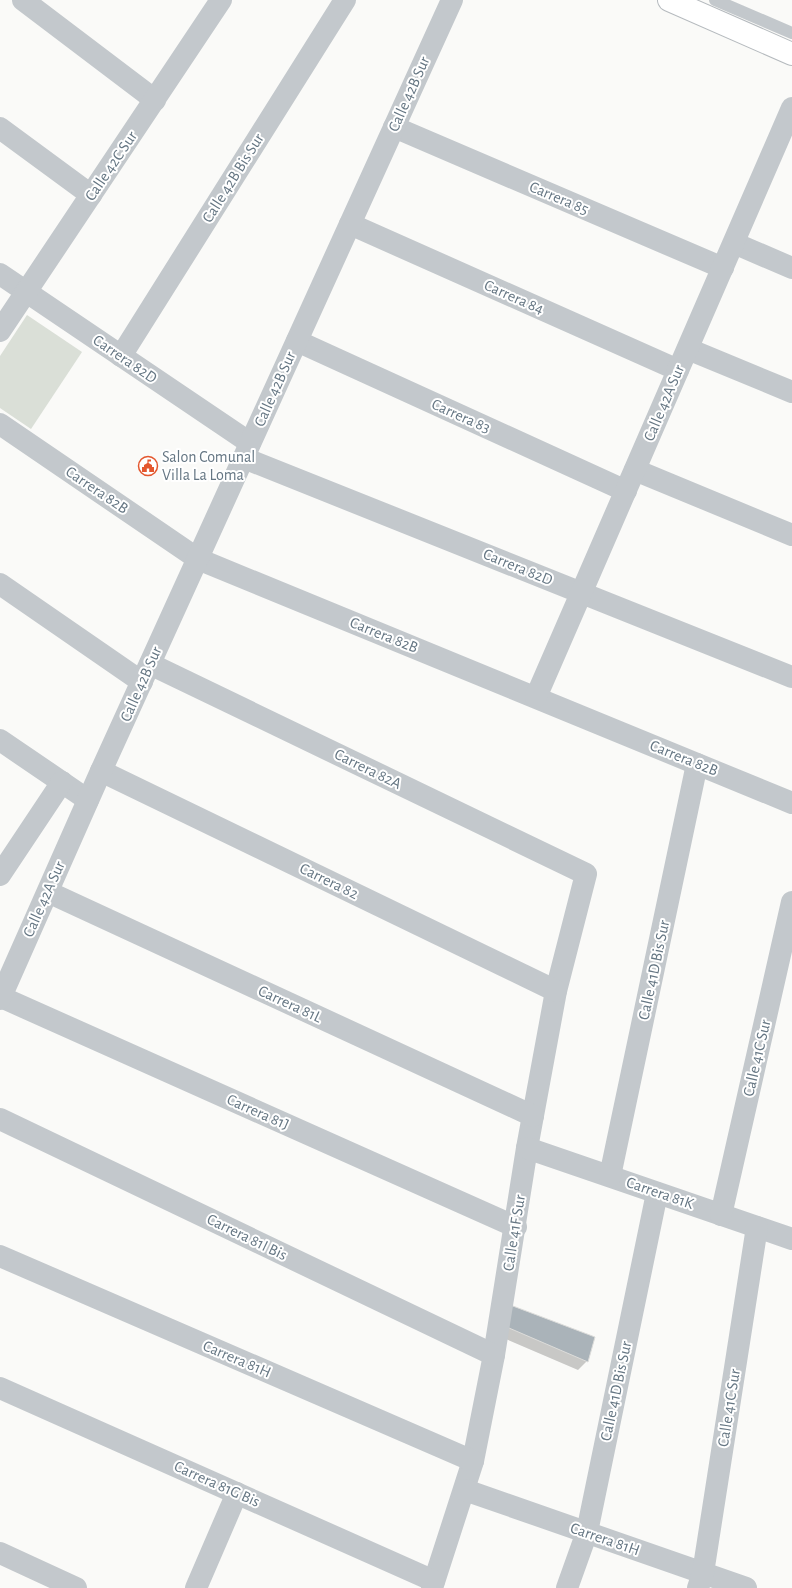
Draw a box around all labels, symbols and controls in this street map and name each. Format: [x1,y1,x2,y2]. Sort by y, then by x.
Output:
street label: Calle 42B Sur [385,53,433,134]
street label: Calle 42C Sur [82,128,141,204]
street label: Calle 42B Bis Sur [199,130,267,225]
street label: Carrera 85 [527,178,591,218]
street label: Carrera 84 [482,277,547,317]
street label: Carrera 82D [90,332,160,386]
street label: Calle 42B Sur [251,348,299,429]
street label: Calle 42A Sur [641,362,688,444]
street label: Carrera 83 [429,396,493,436]
place label: Salon Comunal Villa La Loma [162,449,255,483]
public building icon: Salon Comunal Villa La Loma [137,455,159,477]
street label: Carrera 82B [63,463,131,517]
street label: Carrera 82D [481,546,555,588]
street label: Carrera 82B [348,614,420,656]
street label: Calle 42B Sur [117,643,165,724]
street label: Carrera 82B [648,737,720,779]
street label: Carrera 82A [332,746,404,792]
street label: Calle 42A Sur [20,858,68,939]
street label: Carrera 82 [297,860,361,902]
street label: Calle 41D Bis Sur [636,918,673,1021]
street label: Carrera 81L [256,982,325,1026]
street label: Calle 41C Sur [740,1017,774,1098]
street label: Carrera 81J [224,1091,292,1133]
street label: Carrera 81K [624,1174,696,1212]
street label: Calle 41F Sur [500,1193,528,1272]
street label: Carrera 81I Bis [205,1211,290,1263]
street label: Carrera 81H [201,1338,273,1380]
street label: Calle 41D Bis Sur [598,1339,635,1442]
street label: Calle 41C Sur [715,1367,743,1448]
street label: Carrera 81G Bis [172,1458,262,1510]
street label: Carrera 81H [568,1520,642,1558]

